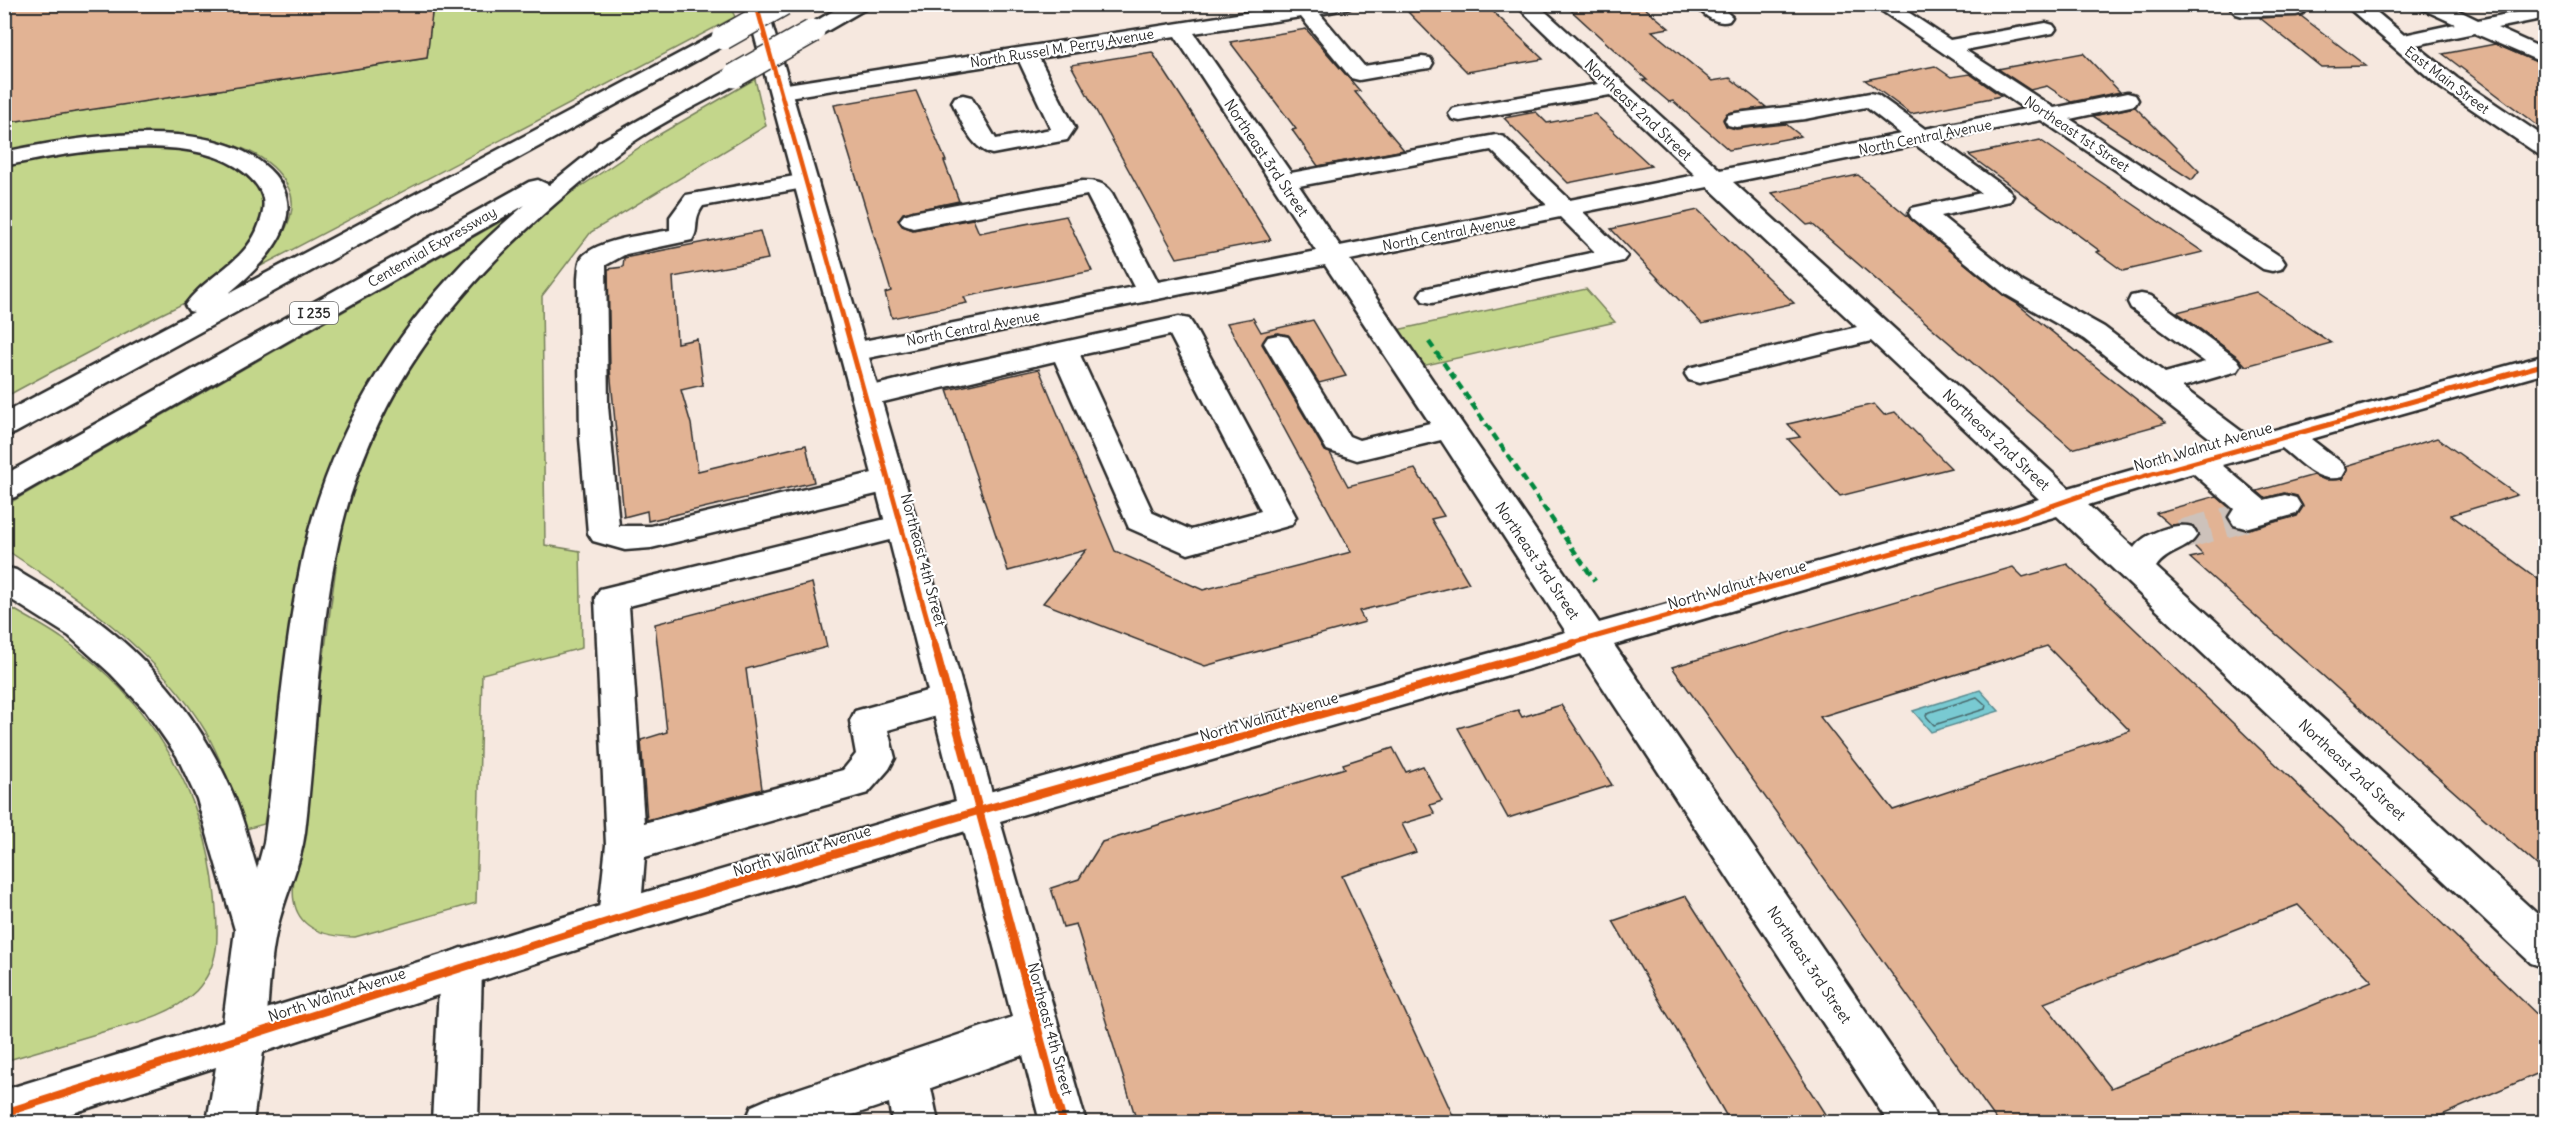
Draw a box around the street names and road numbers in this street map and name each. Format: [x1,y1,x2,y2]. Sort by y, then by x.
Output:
street label: North Russel M. Perry Avenue [969,25,1155,71]
street label: East Main Street [2401,42,2493,118]
street label: Northeast 2nd Street [1581,55,1696,164]
street label: Northeast 1st Street [2021,92,2133,176]
street label: Northeast 3rd Street [1220,95,1313,220]
street label: North Central Avenue [1857,115,1993,159]
street label: Centennial Expressway [364,203,500,291]
street label: North Central Avenue [1381,211,1517,255]
road number: I 235 [290,302,338,324]
street label: North Central Avenue [905,306,1041,350]
street label: Northeast 2nd Street [1939,385,2054,494]
street label: North Walnut Avenue [2131,418,2274,475]
street label: Northeast 4th Street [897,491,950,628]
street label: Northeast 3rd Street [1491,498,1584,623]
street label: North Walnut Avenue [1665,556,1808,613]
street label: North Walnut Avenue [1197,688,1340,745]
street label: Northeast 2nd Street [2295,715,2410,824]
street label: North Walnut Avenue [731,820,873,881]
street label: Northeast 3rd Street [1763,902,1856,1027]
street label: Northeast 4th Street [1024,960,1077,1097]
street label: North Walnut Avenue [266,963,408,1026]

